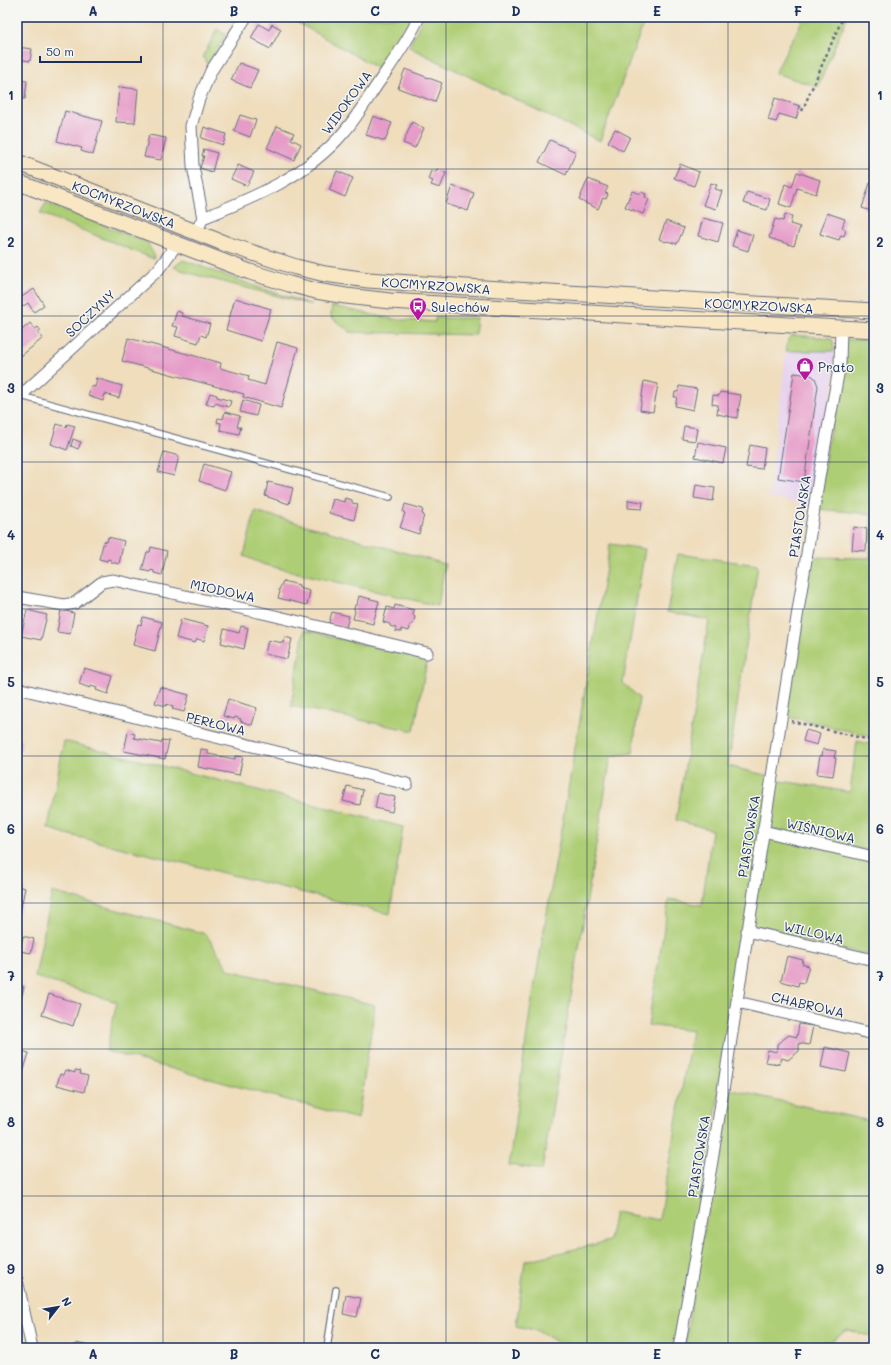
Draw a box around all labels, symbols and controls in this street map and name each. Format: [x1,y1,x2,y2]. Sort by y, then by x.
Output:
text: A [88,2,98,19]
text: B [230,2,239,19]
text: C [370,2,380,19]
text: D [511,2,521,19]
text: E [653,2,661,19]
text: F [794,2,802,19]
scale bar [40,38,141,64]
text: 50 m [46,43,74,59]
street label: WIDOKOWA [317,67,375,137]
text: 1 [8,86,14,103]
text: 1 [877,86,883,103]
street label: KOCMYRZOWSKA [70,176,178,232]
text: 2 [7,233,15,250]
text: 2 [876,233,884,250]
street label: KOCMYRZOWSKA [381,273,491,297]
street label: SOCZYNY [61,286,119,340]
street label: KOCMYRZOWSKA [704,294,814,316]
bus stop icon: Sulechów [408,296,428,321]
place label: Sulechów [431,298,490,315]
shop icon: Prato [795,356,815,381]
place label: Prato [818,358,854,375]
text: 3 [7,379,15,396]
text: 3 [876,379,884,396]
street label: PIASTOWSKA [784,474,814,558]
text: 4 [7,526,15,543]
text: 4 [876,526,884,543]
street label: MIODOWA [189,575,257,605]
text: 5 [7,673,15,690]
text: 5 [876,673,884,690]
street label: PERŁOWA [184,707,248,739]
street label: PIASTOWSKA [733,794,763,878]
street label: WIŚNIOWA [785,814,857,846]
text: 6 [7,820,15,837]
text: 6 [876,820,884,837]
street label: WILLOWA [782,917,846,947]
text: 7 [7,967,15,984]
text: 7 [876,967,884,984]
street label: CHABROWA [770,987,846,1021]
text: 8 [7,1113,15,1130]
text: 8 [876,1113,884,1130]
street label: PIASTOWSKA [683,1114,713,1198]
text: 9 [7,1260,15,1277]
text: 9 [876,1260,884,1277]
north arrow [38,1287,78,1327]
text: N [58,1294,76,1309]
text: A [88,1345,98,1362]
text: B [230,1345,239,1362]
text: C [370,1345,380,1362]
text: D [511,1345,521,1362]
text: E [653,1345,661,1362]
text: F [794,1345,802,1362]

